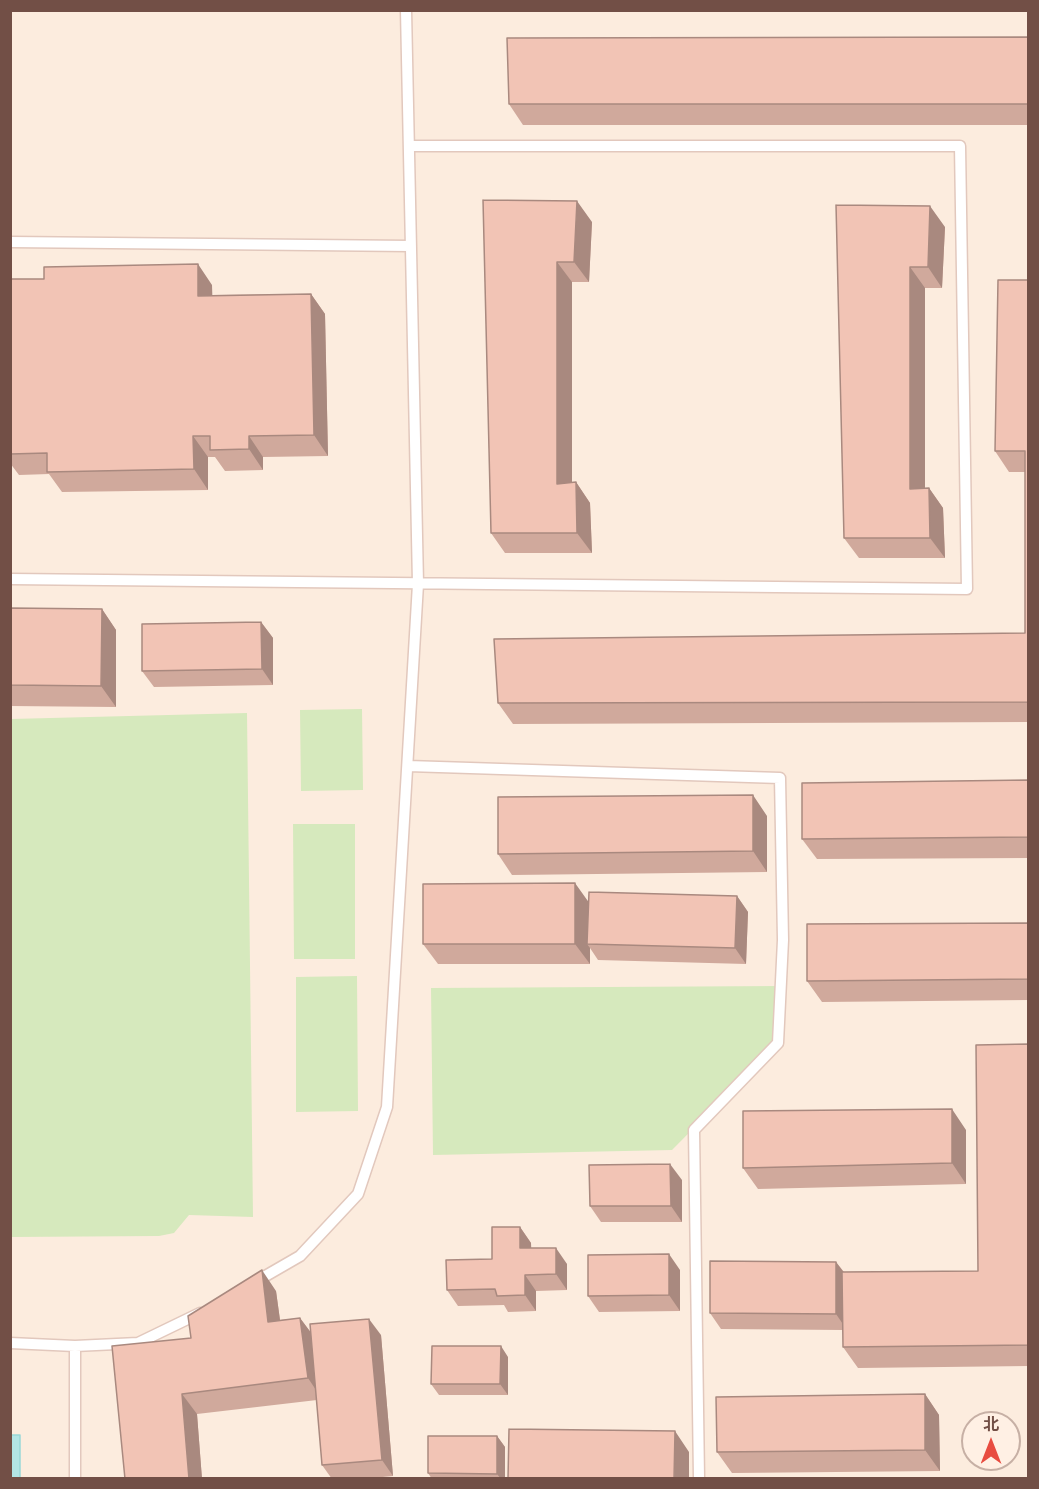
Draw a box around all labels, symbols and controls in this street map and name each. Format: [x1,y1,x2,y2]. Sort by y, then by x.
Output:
north arrow [961,1411,1021,1471]
text: 北 [983,1415,999,1435]

